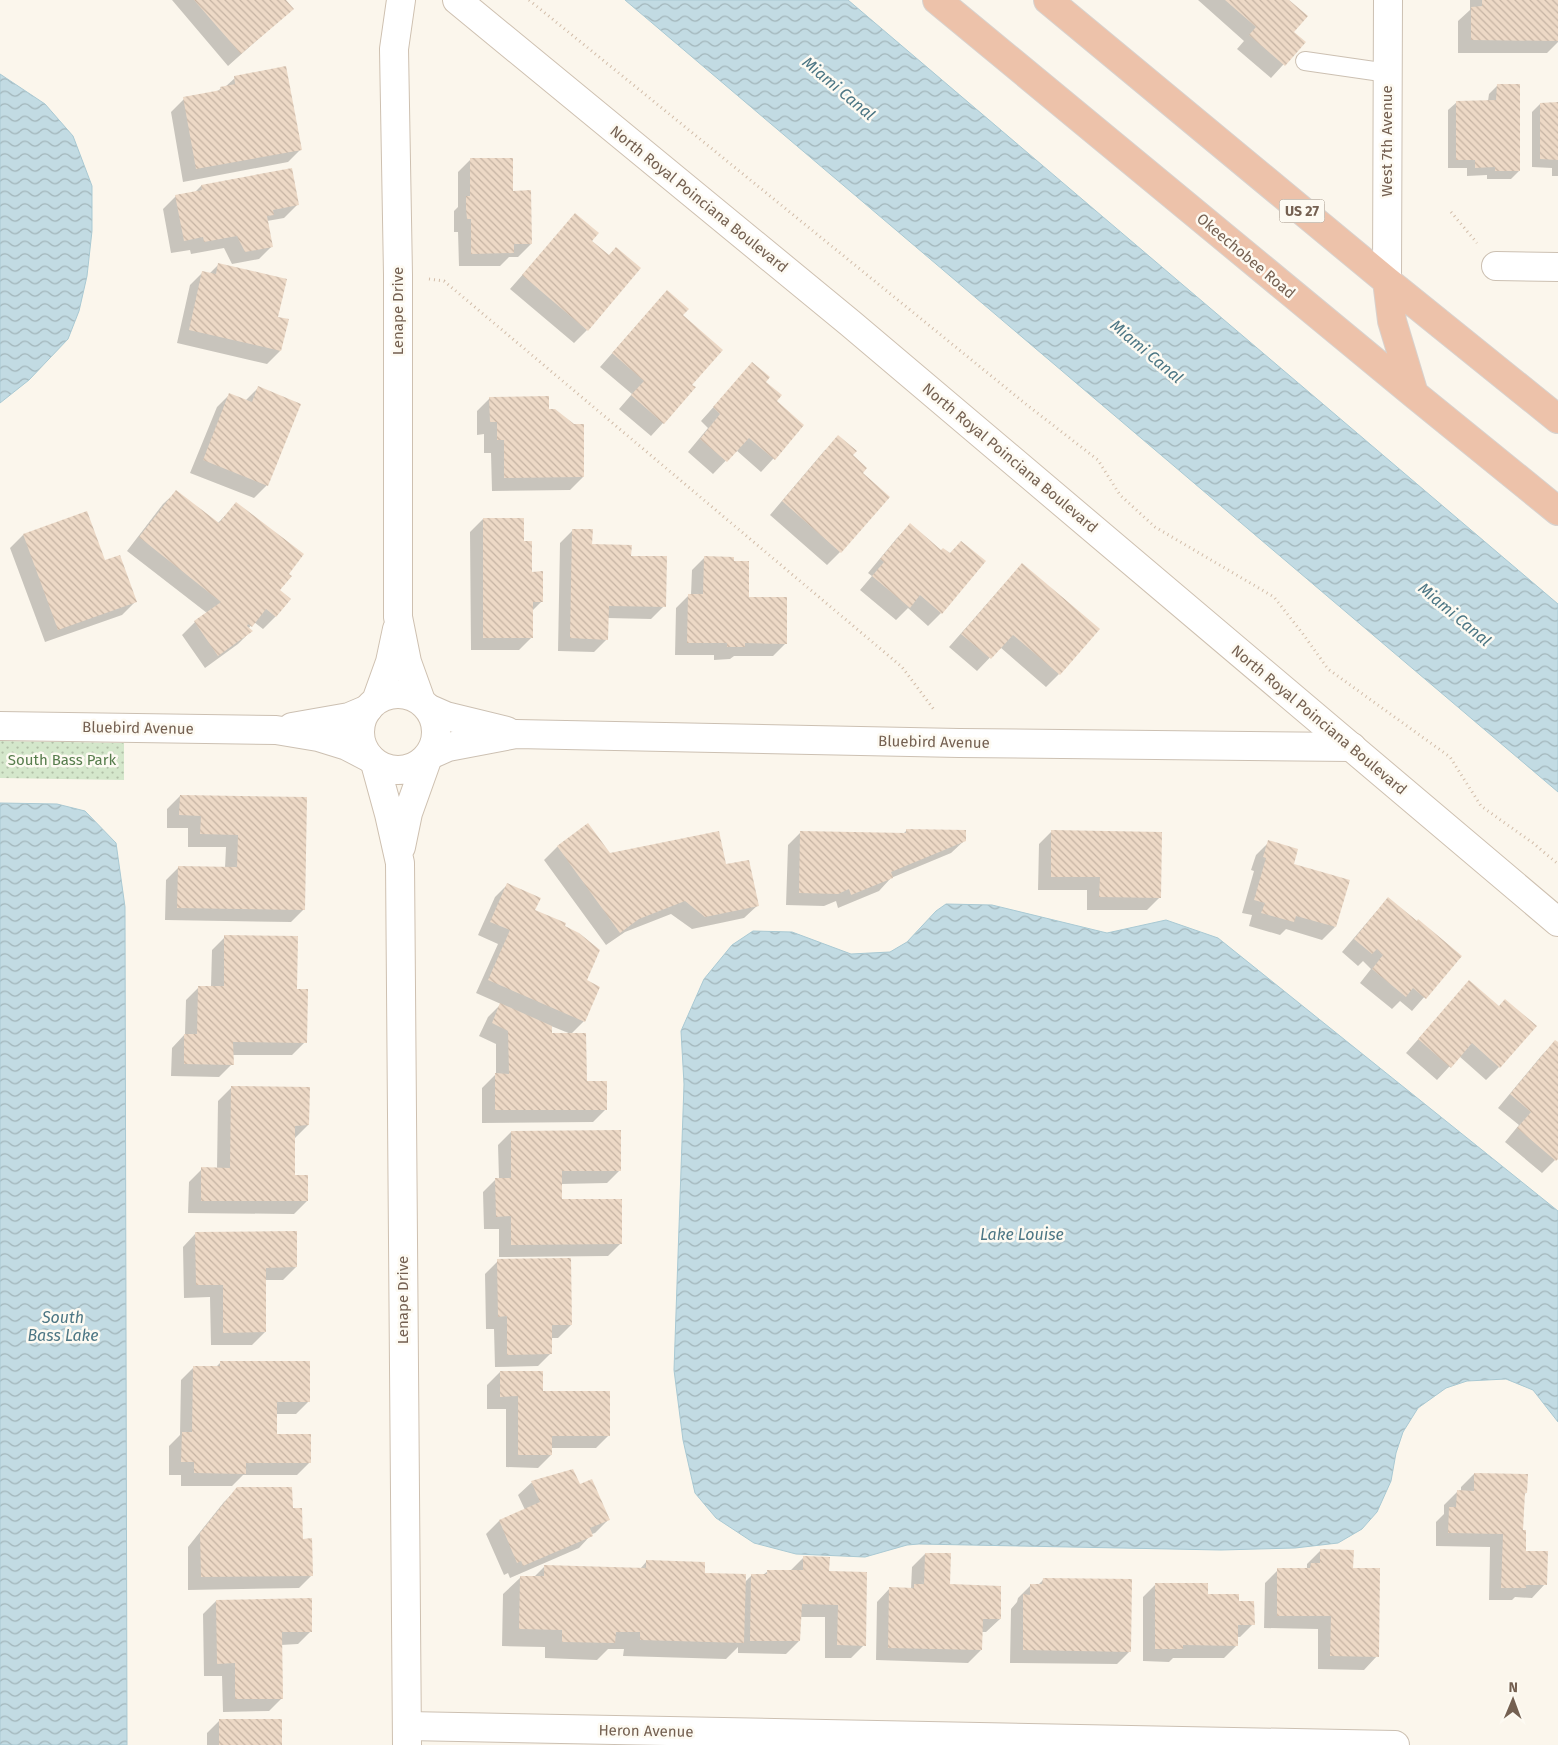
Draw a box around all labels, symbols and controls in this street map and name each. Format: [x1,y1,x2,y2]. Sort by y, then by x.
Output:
water label: Miami Canal [799,53,879,124]
street label: West 7th Avenue [1378,85,1396,197]
street label: North Royal Poinciana Boulevard [607,122,791,276]
road number: US 27 [1280,200,1324,222]
street label: Okeechobee Road [1193,210,1299,302]
street label: Lenape Drive [389,267,407,355]
water label: Miami Canal [1107,316,1187,387]
street label: North Royal Poinciana Boulevard [919,379,1101,537]
water label: Miami Canal [1415,579,1495,650]
street label: North Royal Poinciana Boulevard [1228,641,1410,799]
street label: Bluebird Avenue [82,718,194,738]
street label: Bluebird Avenue [878,732,990,752]
park label: South Bass Park [8,751,116,769]
water label: Lake Louise [980,1225,1064,1244]
street label: Lenape Drive [394,1256,412,1344]
water label: South Bass Lake [27,1308,99,1345]
north arrow [1488,1675,1538,1725]
text: N [1508,1679,1518,1696]
street label: Heron Avenue [598,1721,694,1741]

